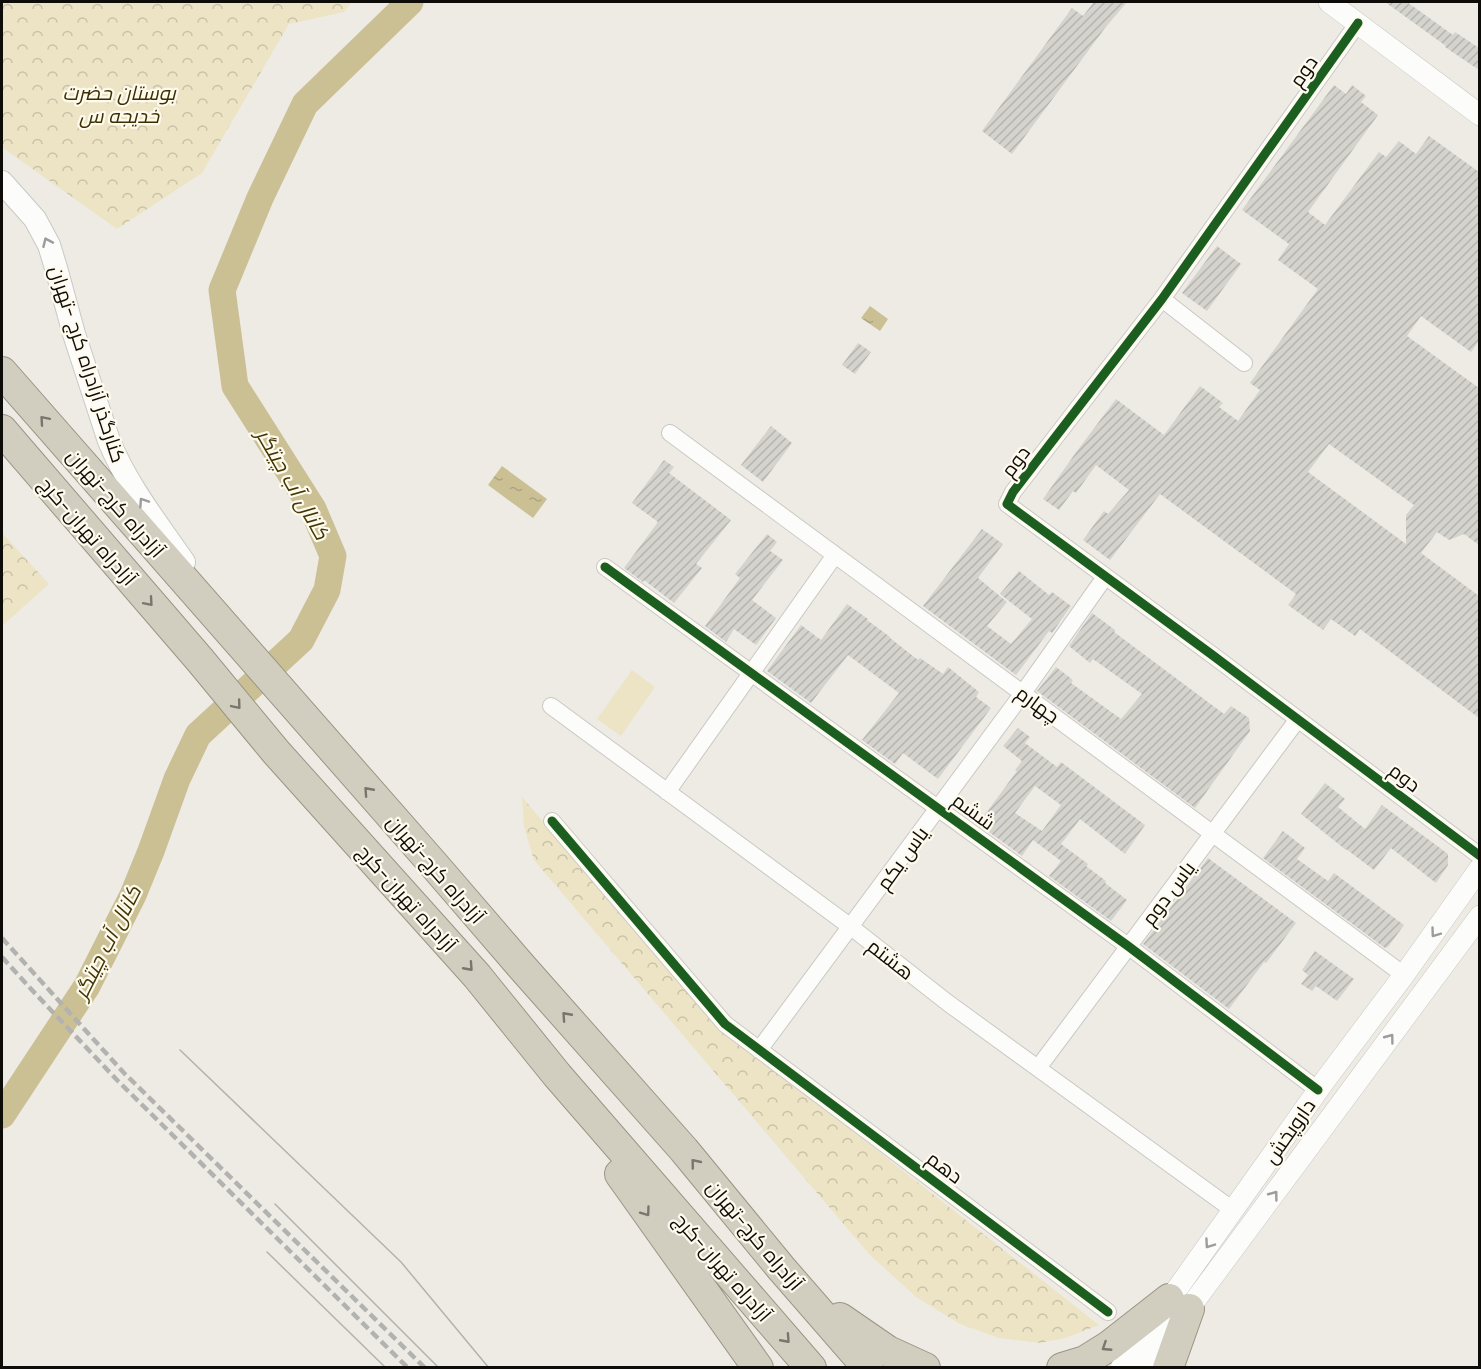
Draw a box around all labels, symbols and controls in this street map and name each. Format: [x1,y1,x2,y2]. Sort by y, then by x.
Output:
street label: دوم [1283,50,1324,93]
park label: بوستان حضرت خدیجه س [62,80,177,128]
one-way arrow [42,238,54,249]
street label: کنارگذر آزادراه کرج -تهران [42,262,132,466]
one-way arrow [40,416,51,427]
water label: کانال آب چیتگر [248,421,336,545]
street label: دوم [995,440,1037,483]
street label: آزادراه کرج-تهران [60,443,171,564]
street label: آزادراه تهران-کرج [32,471,143,592]
one-way arrow [140,498,151,509]
one-way arrow [142,595,153,606]
street label: چهارم [1010,680,1065,730]
one-way arrow [230,698,241,709]
street label: دوم [1383,757,1426,799]
one-way arrow [364,787,375,798]
street label: ششم [946,787,1000,837]
street label: آزادراه کرج-تهران [380,809,491,930]
street label: یاس یکم [871,821,935,896]
street label: آزادراه تهران-کرج [351,839,462,959]
street label: یاس دوم [1136,855,1202,931]
water label: کانال آب چیتگر [66,881,148,1006]
one-way arrow [1431,927,1442,938]
street label: هشتم [862,933,919,986]
one-way arrow [462,960,473,971]
one-way arrow [562,1013,573,1023]
one-way arrow [1383,1033,1394,1044]
street label: داروپخش [1258,1094,1321,1169]
street label: دهم [921,1145,968,1190]
one-way arrow [691,1159,702,1170]
street label: آزادراه کرج-تهران [700,1175,809,1297]
one-way arrow [1267,1190,1278,1201]
one-way arrow [639,1205,650,1216]
street label: آزادراه تهران-کرج [667,1207,778,1328]
one-way arrow [1205,1237,1216,1248]
one-way arrow [779,1333,790,1343]
one-way arrow [1102,1340,1112,1352]

